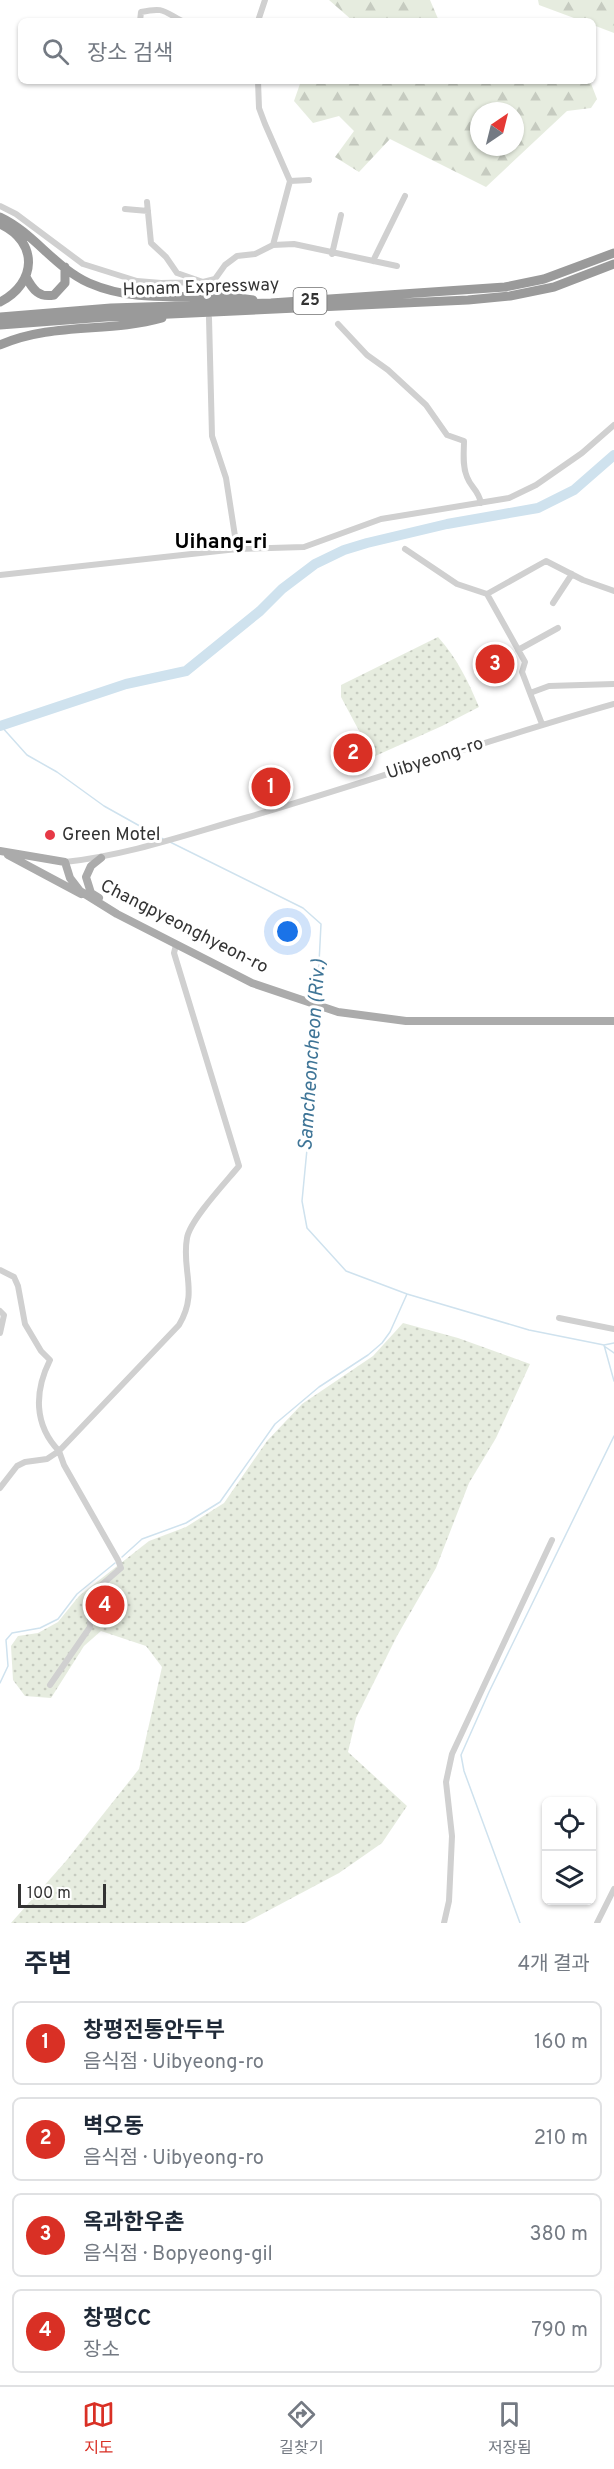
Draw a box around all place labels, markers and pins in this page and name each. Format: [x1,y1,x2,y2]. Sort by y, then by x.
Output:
pin: 3 [476,642,514,686]
pin: 2 [334,730,372,776]
pin: 1 [252,764,290,810]
place label: Green Motel [62,824,161,847]
marker: Green Motel [43,828,57,842]
pin: 4 [86,1582,124,1628]

